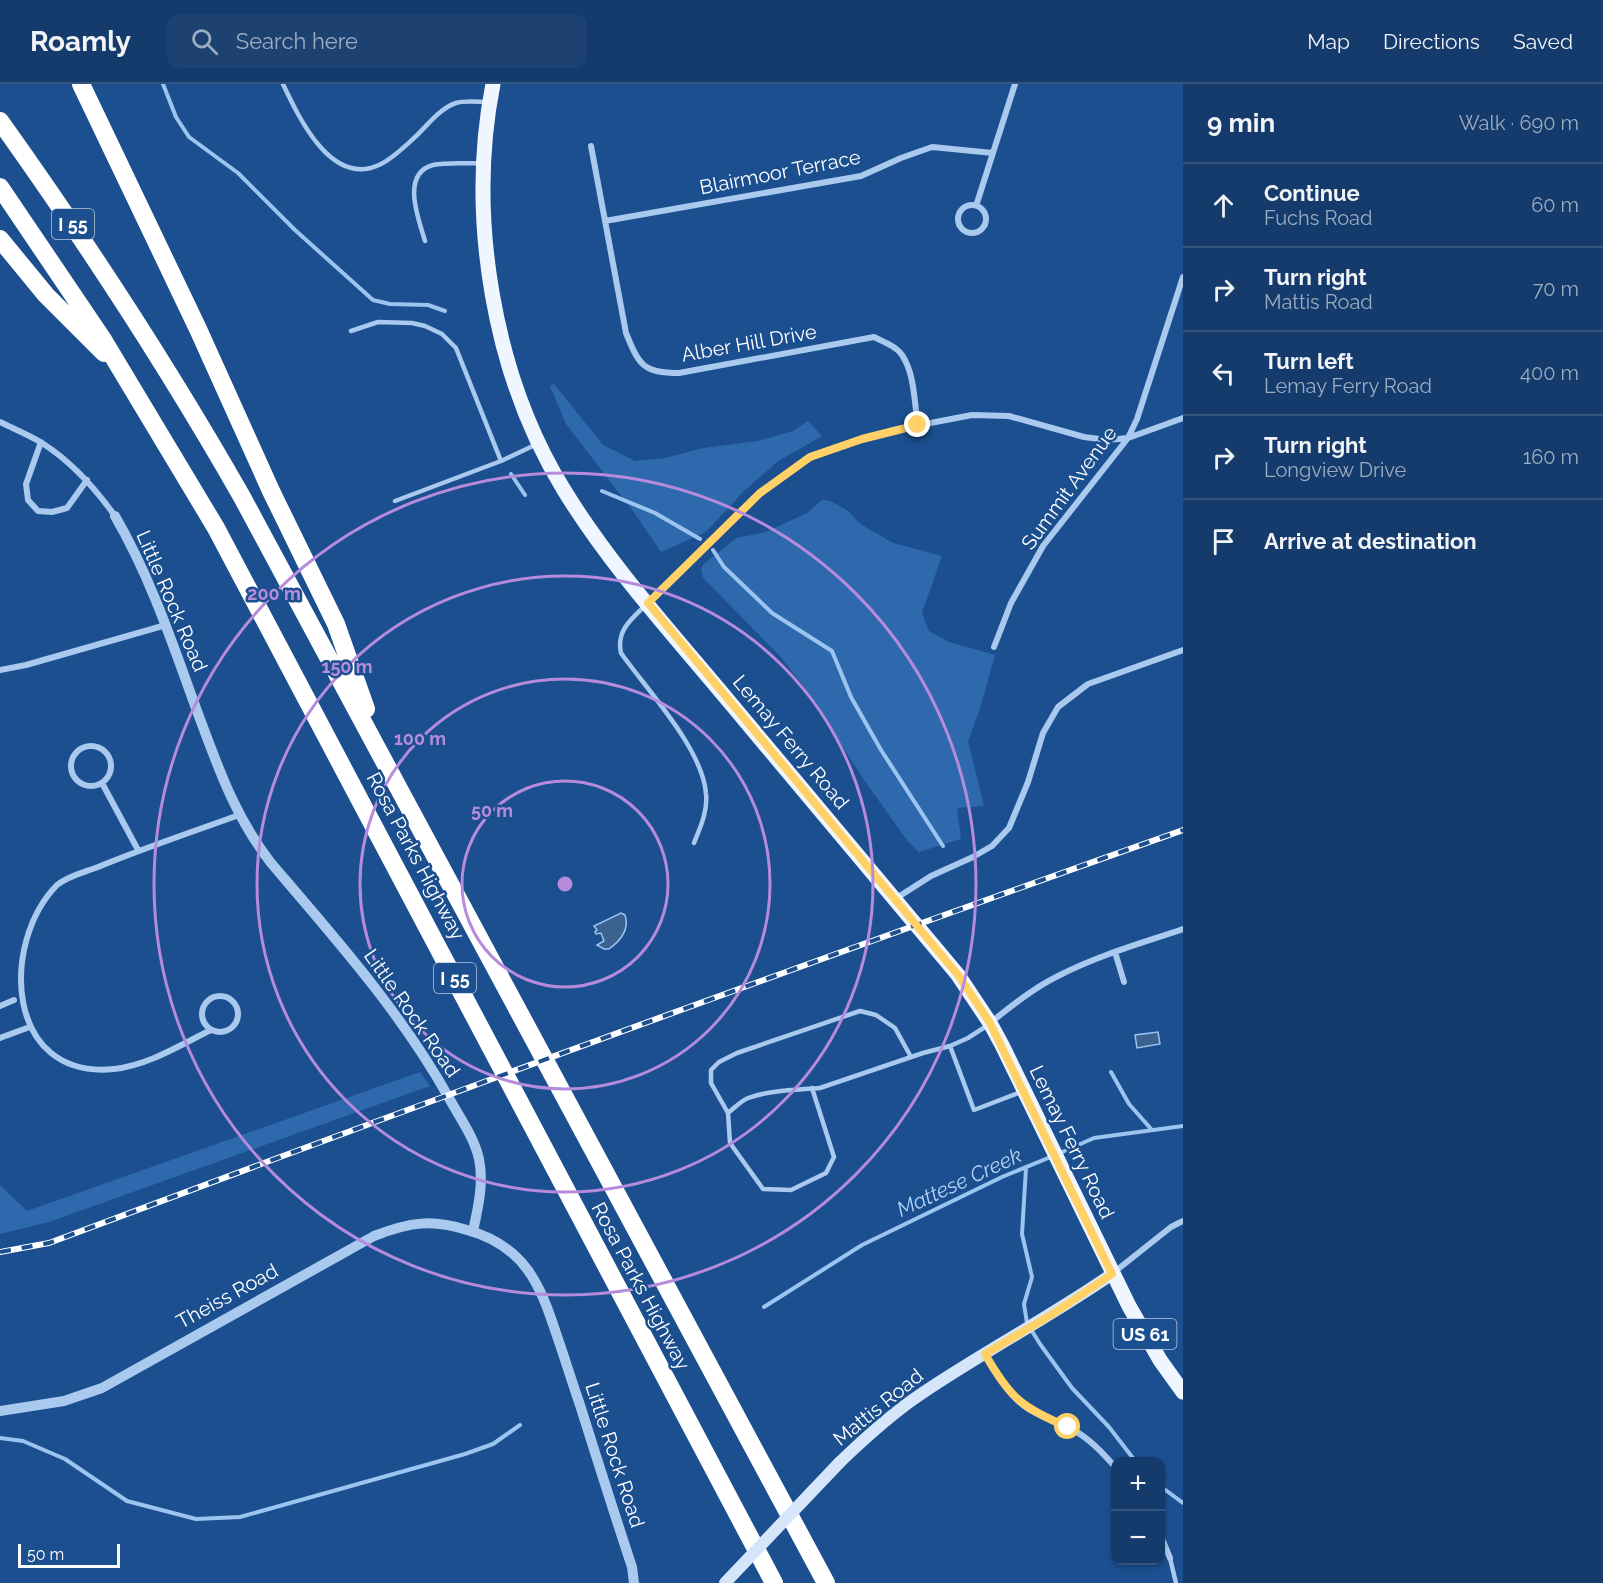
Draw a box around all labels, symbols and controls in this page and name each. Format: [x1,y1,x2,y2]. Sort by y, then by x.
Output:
search box [167,14,587,68]
text: Roamly [30,25,131,58]
icon: search [188,25,221,58]
text: Search here [236,28,358,54]
text: Map [1307,29,1350,54]
text: Directions [1383,29,1480,54]
text: Saved [1513,29,1573,54]
text: 9 min [1207,108,1275,138]
text: Walk · 690 m [1459,111,1579,135]
street label: Blairmoor Terrace [697,145,863,199]
text: Continue [1264,180,1360,206]
icon: ahead [1207,189,1240,222]
text: 60 m [1531,193,1579,217]
text: Fuchs Road [1264,206,1372,230]
road number: I 55 [52,209,94,239]
text: Turn right [1264,264,1367,290]
icon: right [1207,273,1240,306]
text: 70 m [1533,277,1579,301]
text: Mattis Road [1264,290,1373,314]
street label: Alber Hill Drive [679,319,819,367]
text: Turn left [1264,348,1354,374]
icon: left [1207,357,1240,390]
text: 400 m [1520,361,1579,385]
text: Lemay Ferry Road [1264,374,1432,398]
route end [904,411,930,437]
street label: Summit Avenue [1016,421,1122,554]
text: Turn right [1264,432,1367,458]
icon: right [1207,441,1240,474]
text: 160 m [1523,445,1579,469]
text: Longview Drive [1264,458,1406,482]
icon: arrive [1207,525,1240,558]
street label: Little Rock Road [131,527,213,675]
text: Arrive at destination [1264,528,1477,554]
text: 200 m [247,583,301,604]
text: 150 m [322,656,373,677]
street label: Lemay Ferry Road [728,670,854,814]
text: 100 m [394,728,446,749]
street label: Rosa Parks Highway [362,768,470,944]
text: 50 m [471,800,513,821]
centre of rings [555,874,575,894]
street label: Little Rock Road [359,944,465,1082]
road number: I 55 [434,963,476,993]
street label: Lemay Ferry Road [1024,1061,1120,1223]
water label: Mattese Creek [892,1142,1026,1222]
street label: Rosa Parks Highway [587,1198,695,1374]
street label: Theiss Road [172,1258,282,1334]
road number: US 61 [1114,1319,1176,1349]
street label: Mattis Road [828,1363,928,1451]
street label: Little Rock Road [580,1379,650,1531]
route start [1054,1413,1080,1439]
map controls [1111,1457,1165,1565]
button: + [1111,1457,1165,1511]
button: − [1111,1511,1165,1565]
scale bar [18,1541,120,1568]
text: 50 m [27,1545,64,1564]

